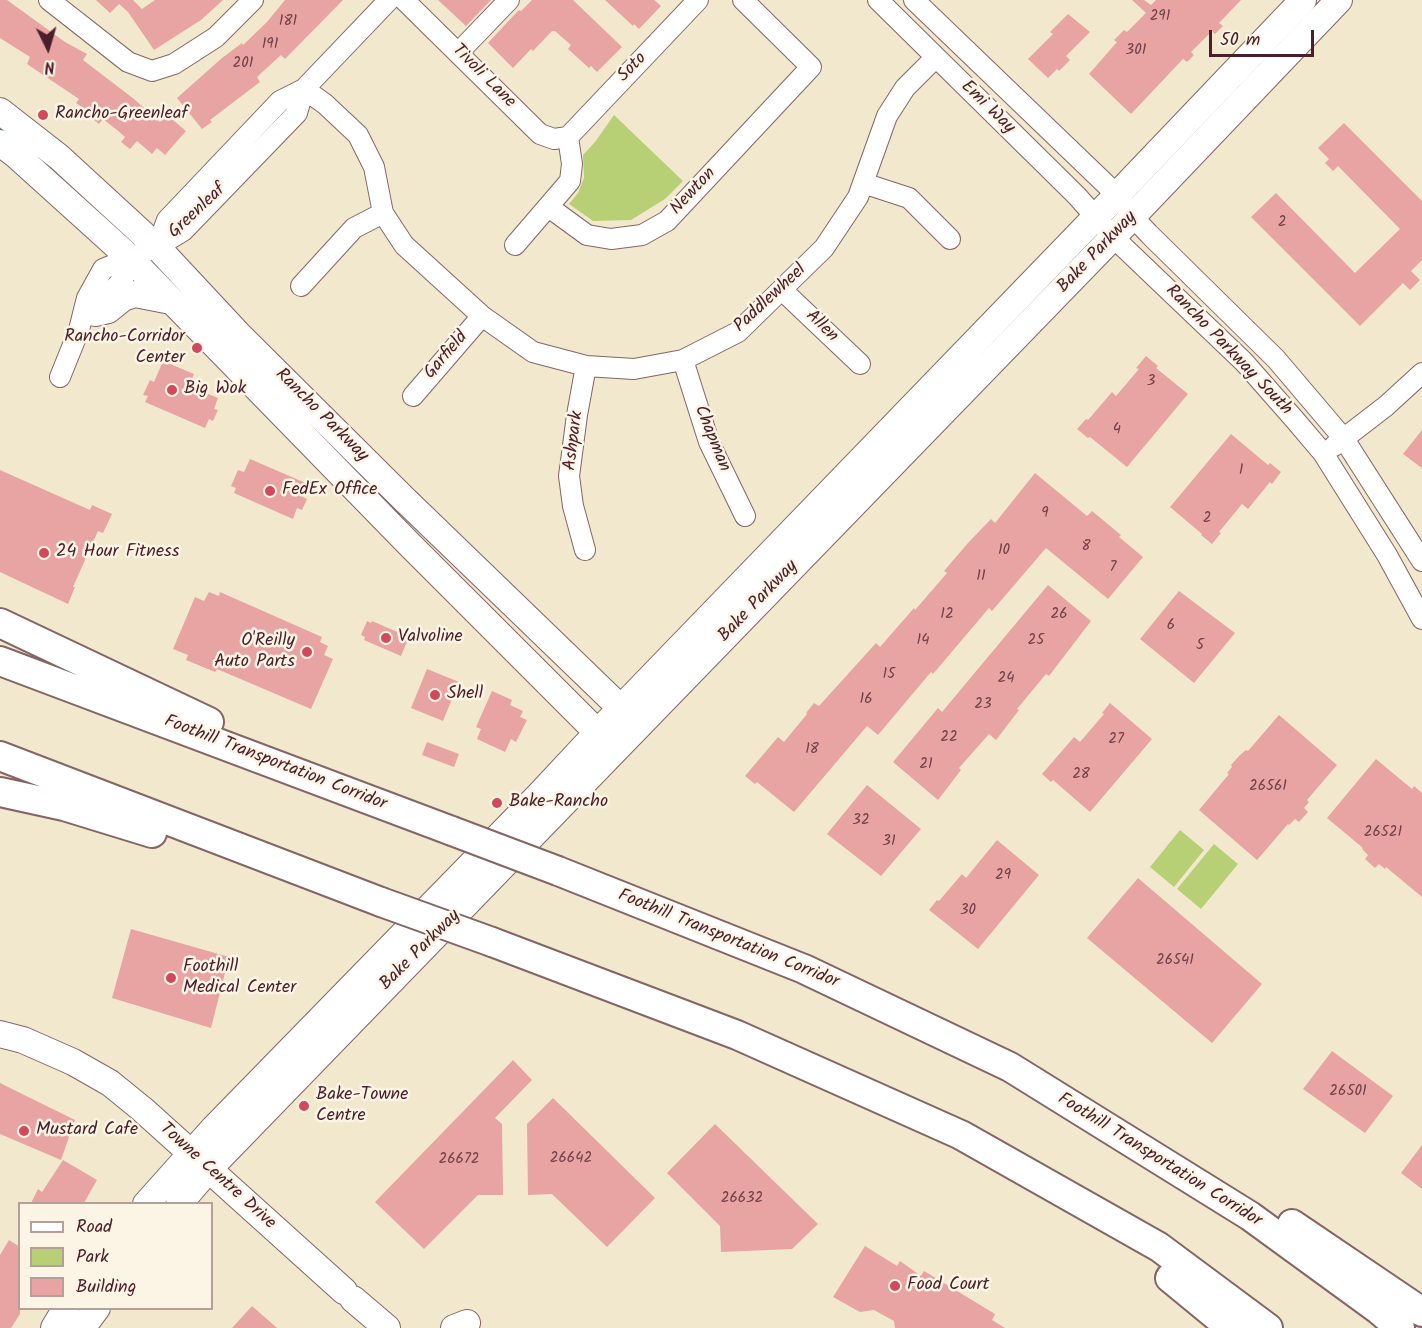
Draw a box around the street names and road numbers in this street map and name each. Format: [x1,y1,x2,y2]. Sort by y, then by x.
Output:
street label: Tivoli Lane [447,41,519,113]
street label: Soto [614,49,652,87]
street label: Emi Way [955,77,1019,139]
street label: Newton [667,164,721,220]
street label: Greenleaf [165,180,231,244]
street label: Bake Parkway [1054,208,1142,298]
street label: Paddlewheel [730,260,812,338]
street label: Rancho Parkway South [1160,281,1296,421]
street label: Allen [800,306,842,348]
street label: Garfield [420,328,474,384]
street label: Rancho Parkway [270,365,372,467]
street label: Chapman [688,403,734,475]
street label: Ashpark [561,410,589,472]
street label: Bake Parkway [715,557,803,647]
street label: Foothill Transportation Corridor [161,712,389,816]
street label: Foothill Transportation Corridor [614,886,842,994]
street label: Bake Parkway [376,906,466,996]
street label: Foothill Transportation Corridor [1053,1089,1265,1233]
street label: Towne Centre Drive [154,1119,280,1235]

